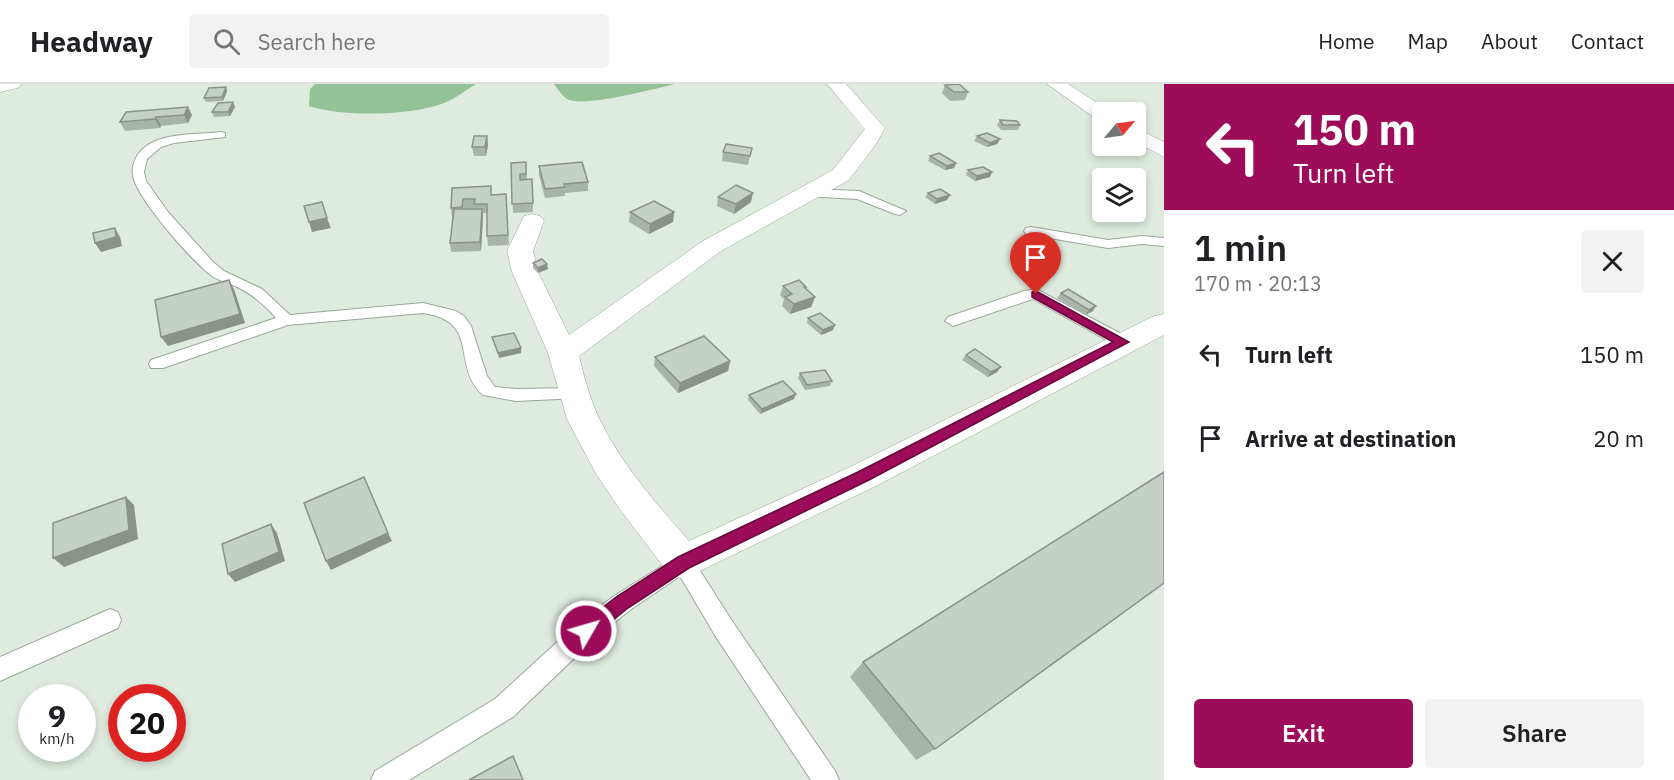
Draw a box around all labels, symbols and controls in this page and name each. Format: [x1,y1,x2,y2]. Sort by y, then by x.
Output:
search box [189,14,609,68]
text: Headway [30,23,153,60]
icon: search [210,25,243,58]
text: Search here [258,27,376,56]
text: Home [1318,27,1375,55]
text: Map [1408,27,1448,55]
text: About [1481,27,1538,55]
text: Contact [1571,27,1644,55]
north arrow [1092,102,1146,156]
map controls [1092,102,1146,222]
text: 150 m [1293,102,1416,157]
icon: left [1194,108,1272,186]
text: Turn left [1293,155,1394,190]
button: layers [1092,168,1146,222]
text: 1 min [1194,224,1287,271]
button: close [1581,230,1644,293]
pin [1010,232,1061,294]
icon: arrive [1019,241,1052,274]
text: 170 m · 20:13 [1194,270,1322,297]
icon: left [1194,338,1227,371]
text: Turn left [1245,340,1333,369]
text: 150 m [1580,340,1644,369]
icon: arrive [1194,422,1227,455]
text: Arrive at destination [1245,424,1456,453]
text: 20 m [1593,424,1644,453]
position arrow [554,599,618,663]
speed limit sign: 20 [108,684,186,762]
text: 9 [48,696,66,735]
button: Exit [1194,699,1413,768]
button: Share [1425,699,1644,768]
text: km/h [39,729,75,748]

